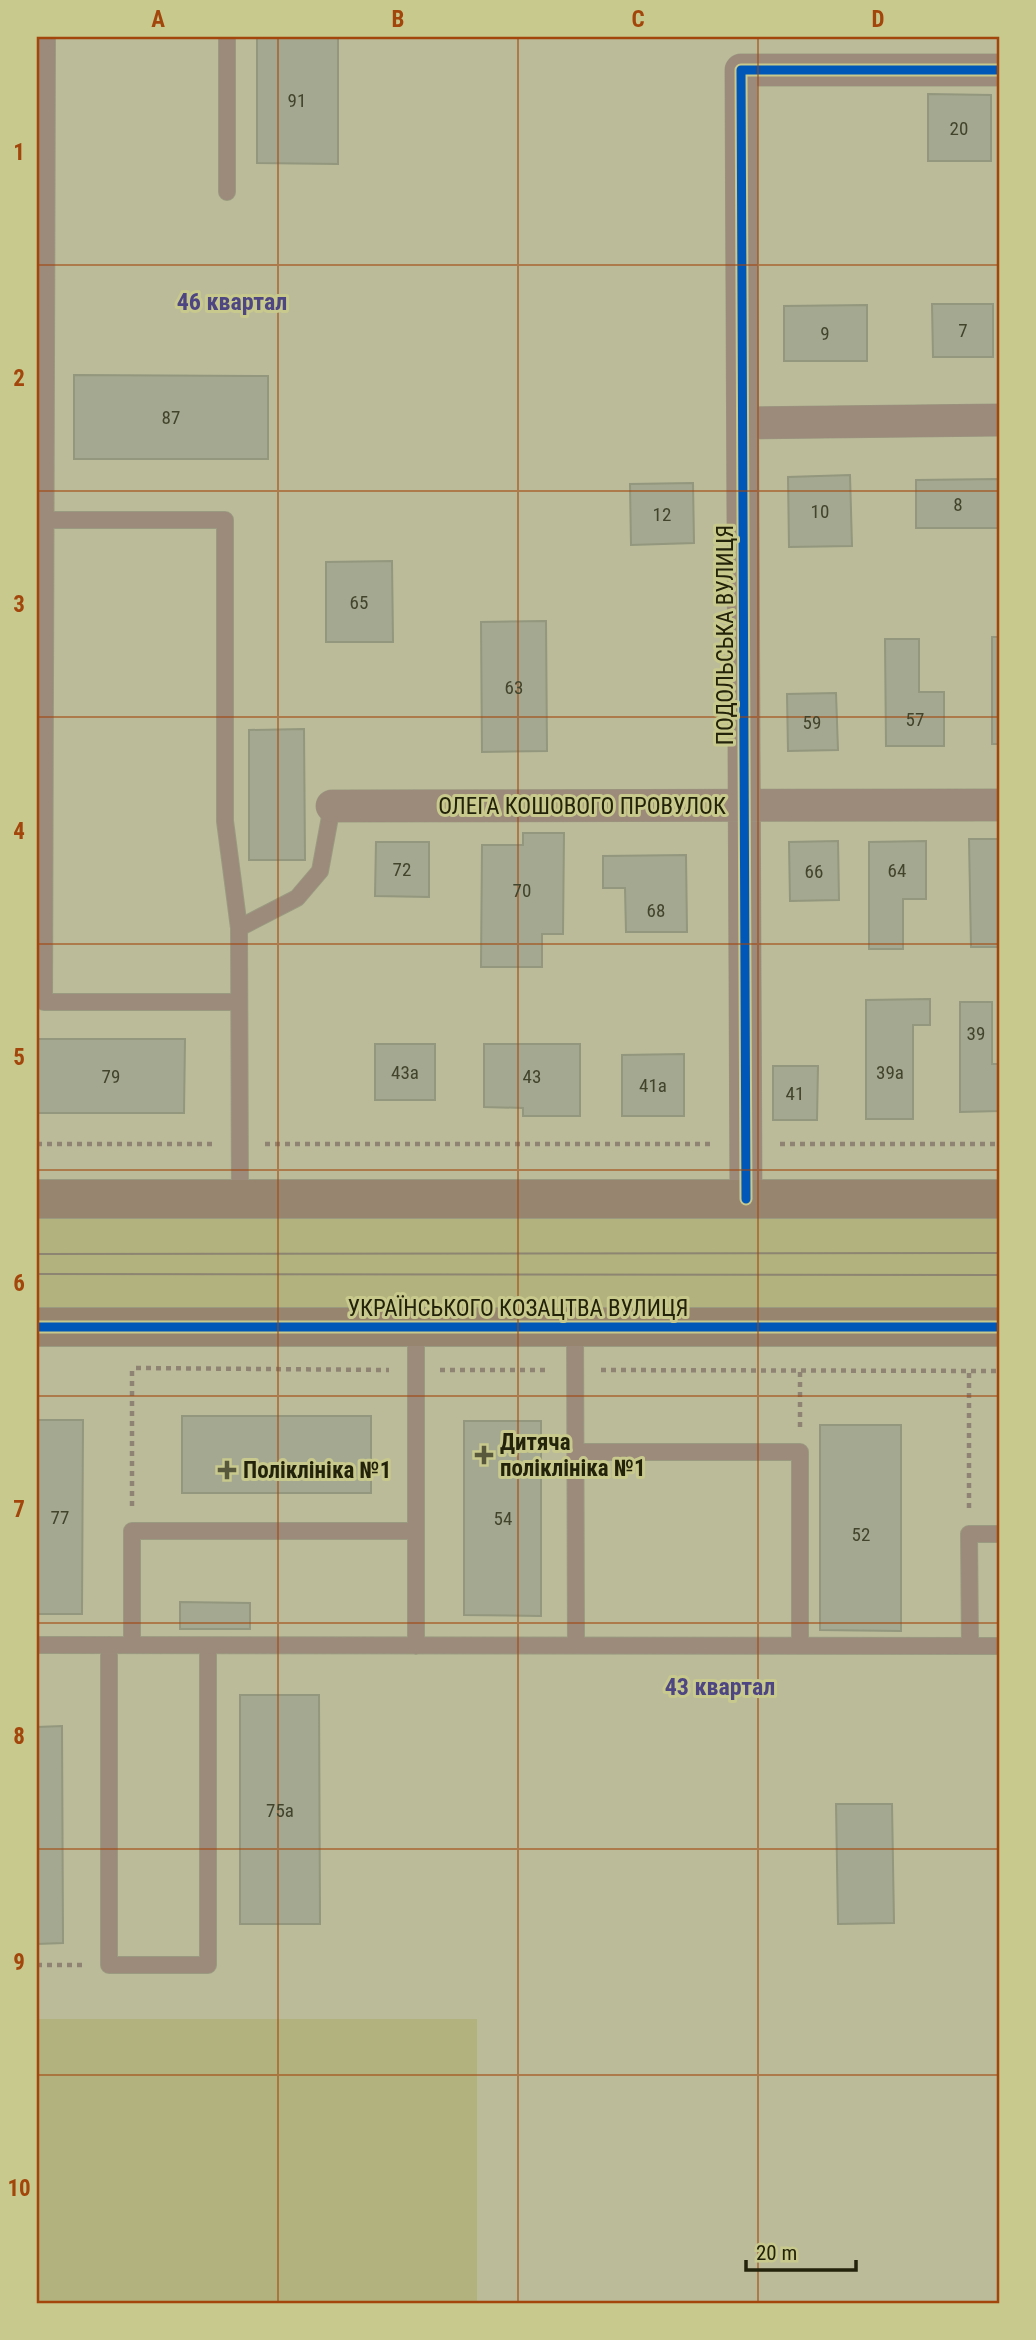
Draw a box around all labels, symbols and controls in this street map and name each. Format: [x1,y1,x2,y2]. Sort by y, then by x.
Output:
text: A [151,6,165,33]
text: B [392,6,404,33]
text: C [631,6,645,33]
text: D [872,6,885,33]
house number: 91 [288,89,306,112]
house number: 20 [950,117,968,140]
text: 1 [13,139,25,166]
district label: 46 квартал [177,288,287,316]
house number: 7 [958,319,968,342]
house number: 9 [820,322,830,345]
text: 2 [13,365,25,392]
house number: 87 [162,406,180,429]
house number: 8 [953,493,963,516]
house number: 10 [811,500,829,523]
house number: 12 [653,503,671,526]
street label: ПОДОЛЬСЬКА ВУЛИЦЯ [712,525,739,745]
text: 3 [13,591,25,618]
house number: 65 [350,591,368,614]
house number: 63 [505,676,523,699]
house number: 57 [906,708,924,731]
house number: 59 [803,711,821,734]
street label: ОЛЕГА КОШОВОГО ПРОВУЛОК [438,793,726,820]
text: 4 [13,818,25,845]
house number: 72 [393,858,411,881]
house number: 64 [888,859,906,882]
house number: 66 [805,860,823,883]
house number: 70 [513,879,531,902]
house number: 68 [647,899,665,922]
house number: 39 [967,1022,985,1045]
text: 5 [13,1044,25,1071]
house number: 43а [391,1061,419,1084]
house number: 39а [876,1061,904,1084]
house number: 79 [102,1065,120,1088]
house number: 43 [523,1065,541,1088]
house number: 41а [639,1074,667,1097]
house number: 41 [786,1082,804,1105]
text: 6 [13,1270,25,1297]
street label: УКРАЇНСЬКОГО КОЗАЦТВА ВУЛИЦЯ [347,1295,689,1322]
place label: Дитяча поліклініка №1 [500,1429,646,1482]
marker: Дитяча поліклініка №1 [474,1445,494,1465]
place label: Поліклініка №1 [243,1457,391,1484]
marker: Поліклініка №1 [217,1460,237,1480]
text: 7 [13,1496,25,1523]
house number: 77 [51,1506,69,1529]
house number: 54 [494,1507,512,1530]
house number: 52 [852,1523,870,1546]
district label: 43 квартал [665,1673,775,1701]
text: 8 [13,1723,25,1750]
house number: 75а [266,1799,294,1822]
text: 9 [13,1949,25,1976]
text: 10 [7,2175,31,2202]
scale bar [746,2228,856,2272]
text: 20 m [756,2241,797,2265]

